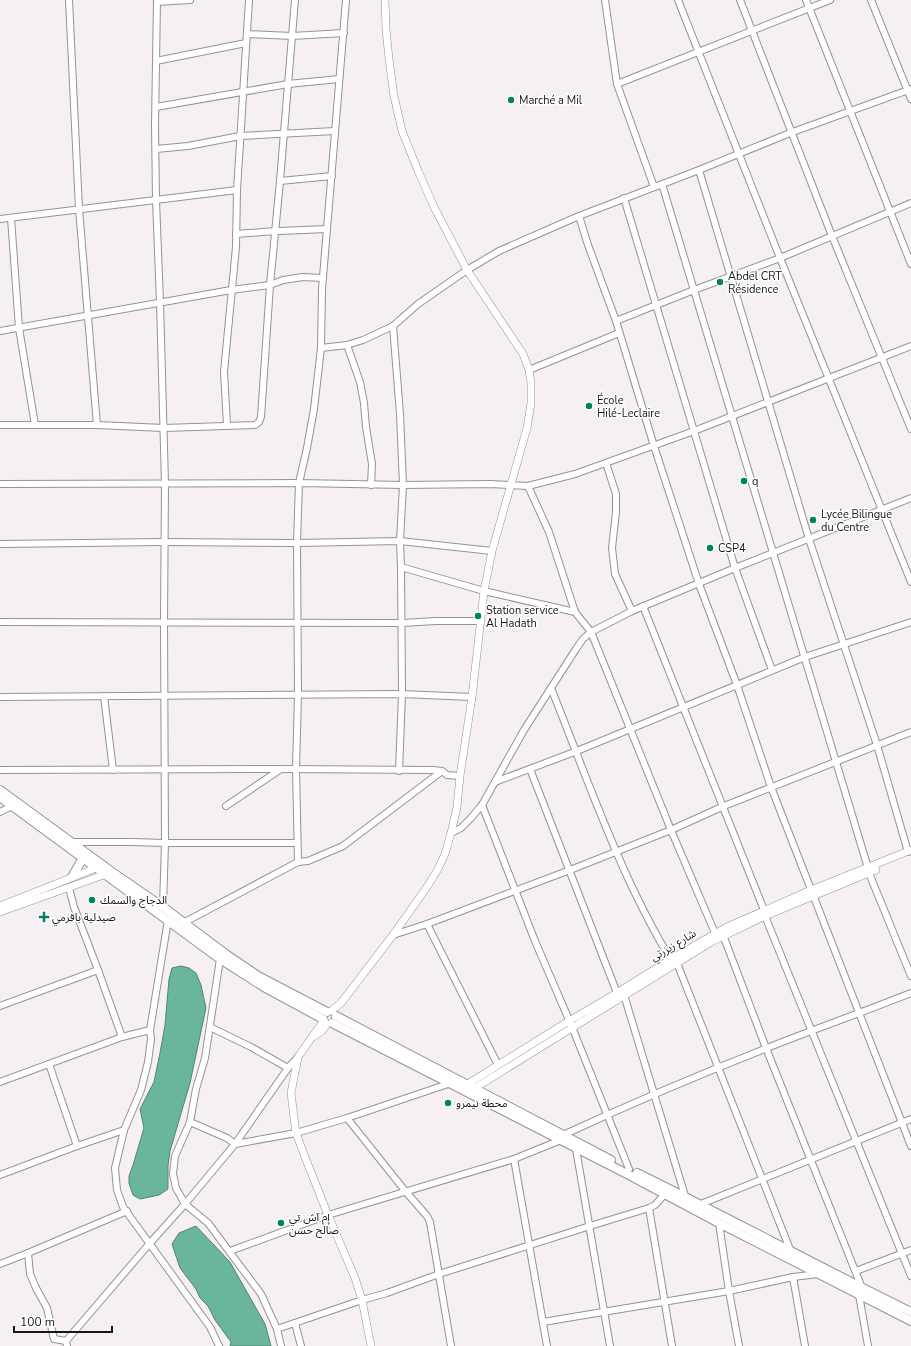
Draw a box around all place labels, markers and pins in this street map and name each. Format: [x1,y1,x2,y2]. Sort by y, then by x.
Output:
place label: Marché a Mil [519,93,583,108]
marker: Marché a Mil [506,95,516,105]
place label: Abdel CRT Résidence [728,269,782,297]
marker: Abdel CRT Résidence [715,277,725,287]
place label: École Hilé-Leclaire [597,392,660,421]
marker: École Hilé-Leclaire [584,401,594,411]
place label: q [752,474,758,489]
marker: q [739,476,749,486]
place label: Lycée Bilingue du Centre [821,507,892,535]
marker: Lycée Bilingue du Centre [808,515,818,525]
place label: CSP4 [718,541,746,556]
marker: CSP4 [705,543,715,553]
place label: Station service Al Hadath [486,603,559,631]
marker: Station service Al Hadath [473,611,483,621]
place label: الدجاج والسمك [100,893,167,908]
marker: الدجاج والسمك [87,895,97,905]
place label: صيدلية باقرمي [52,910,116,927]
marker: صيدلية باقرمي [39,912,49,922]
place label: محطة نيمرو [456,1096,508,1111]
marker: محطة نيمرو [443,1098,453,1108]
place label: إم آش تي صالح حسن [289,1210,339,1238]
marker: إم آش تي صالح حسن [276,1218,286,1228]

